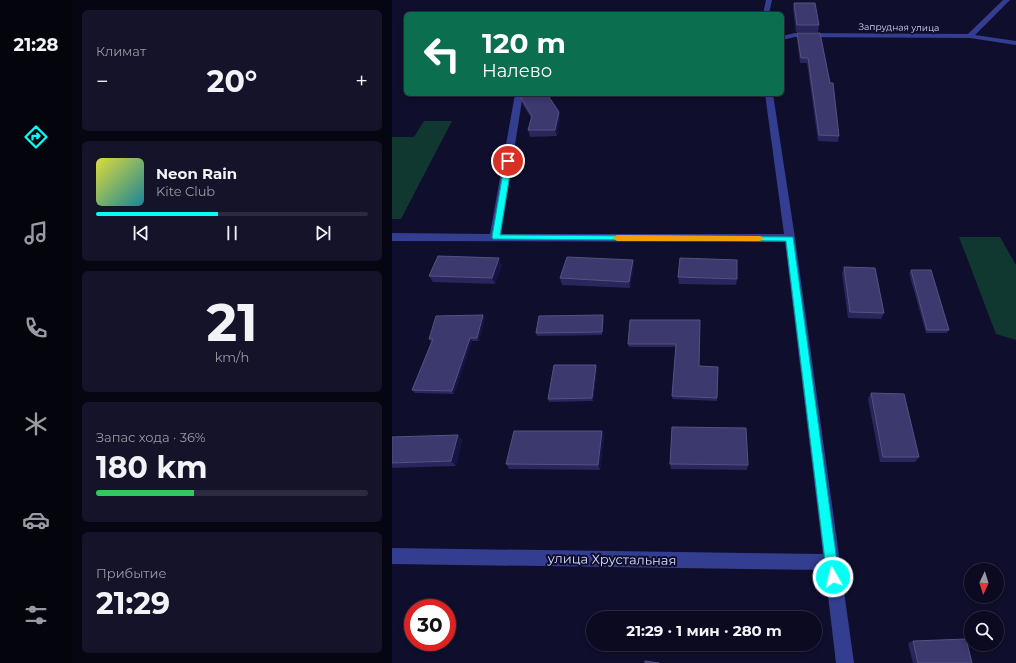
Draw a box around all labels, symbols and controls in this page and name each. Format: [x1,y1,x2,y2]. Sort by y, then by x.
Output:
street label: Запрудная улица [858,21,940,33]
text: 120 m [482,26,566,60]
icon: left [416,28,468,80]
text: 21:28 [14,34,58,56]
text: Климат [96,43,146,59]
text: Налево [482,60,552,82]
text: 20° [207,63,257,100]
text: − [96,68,109,95]
text: + [355,68,368,95]
icon: directions [22,123,50,151]
pin [491,144,525,178]
icon: arrive [497,150,519,172]
text: Neon Rain [156,164,237,183]
text: Kite Club [156,183,215,199]
icon: music [22,219,50,247]
icon: previous [130,222,152,244]
icon: pause [221,222,243,244]
icon: next [312,222,334,244]
text: 21 [206,291,258,354]
icon: phone [22,314,50,342]
text: km/h [215,349,249,365]
icon: climate [22,410,50,438]
text: Запас хода · 36% [96,429,205,445]
text: 180 km [96,449,207,486]
icon: car [22,506,50,534]
street label: улица Хрустальная [546,550,677,568]
position arrow [812,556,854,598]
north arrow [964,563,1004,603]
map controls [964,563,1004,651]
text: Прибытие [96,565,167,581]
text: 21:29 [96,585,170,622]
speed limit sign: 30 [404,599,456,651]
icon: filters [22,601,50,629]
button: search [964,611,1004,651]
text: 21:29 · 1 мин · 280 m [626,621,782,640]

